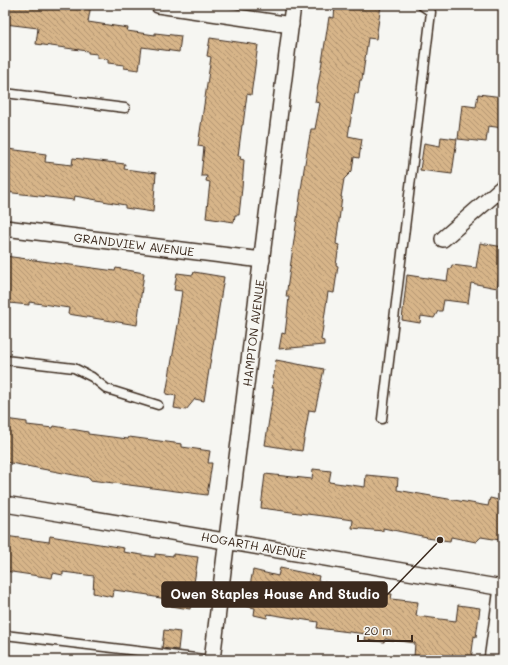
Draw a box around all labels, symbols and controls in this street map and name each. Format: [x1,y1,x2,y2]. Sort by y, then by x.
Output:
street label: GRANDVIEW AVENUE [73,229,195,259]
street label: HAMPTON AVENUE [239,279,268,387]
street label: HOGARTH AVENUE [200,528,308,562]
callout: Owen Staples House And Studio [162,582,387,607]
text: Owen Staples House And Studio [170,585,380,602]
scale bar [358,617,412,643]
text: 20 m [364,622,392,638]

